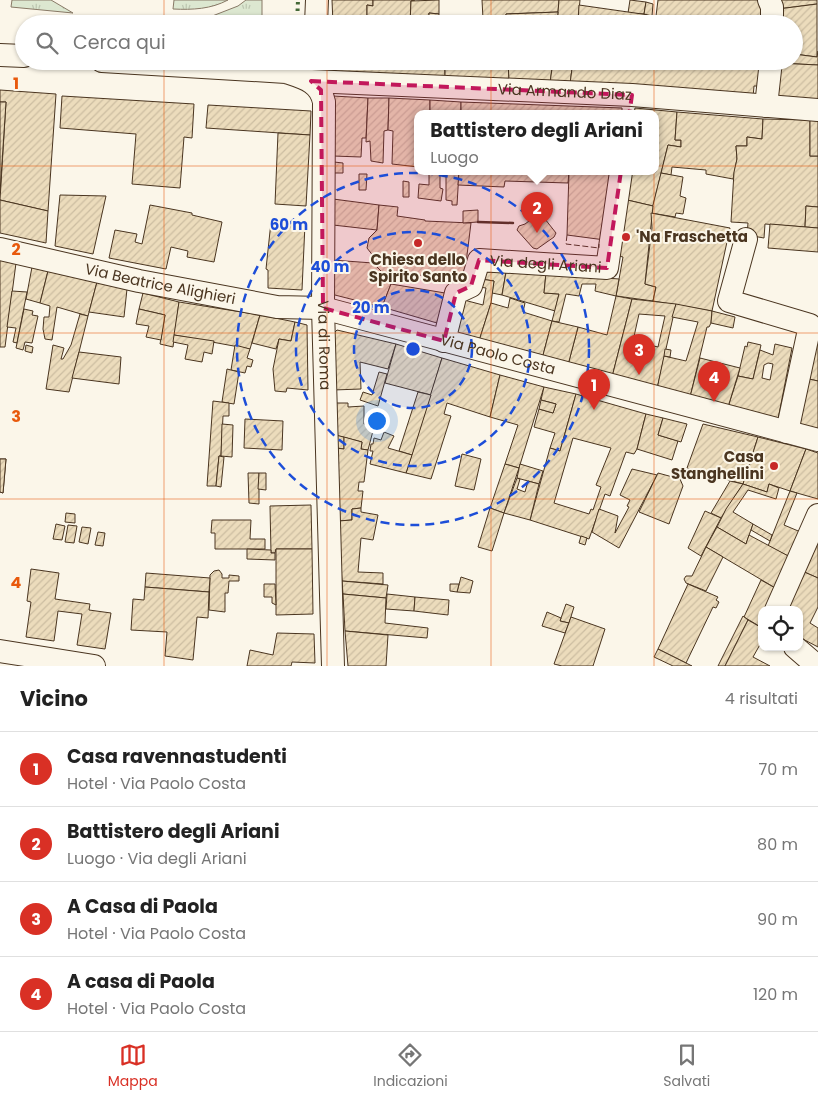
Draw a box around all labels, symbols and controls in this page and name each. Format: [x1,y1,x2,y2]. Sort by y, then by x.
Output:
search box [15,15,803,70]
icon: search [33,29,61,57]
text: Cerca qui [73,29,166,56]
text: 1 [13,72,19,95]
street label: Via Armando Diaz [497,78,632,105]
popup [414,110,659,175]
text: Battistero degli Ariani [430,117,643,144]
text: Luogo [430,146,479,169]
pin: 2 [521,192,553,233]
text: 60 m [270,214,308,235]
place label: 'Na Fraschetta [636,226,748,247]
marker: 'Na Fraschetta [620,231,632,243]
marker: Chiesa dello Spirito Santo [412,237,424,249]
text: 2 [11,238,21,261]
place label: Chiesa dello Spirito Santo [369,249,468,287]
street label: Via degli Ariani [489,250,602,278]
text: 40 m [310,256,350,277]
street label: Via Beatrice Alighieri [83,258,237,309]
text: 20 m [352,297,390,318]
street label: Via di Roma [313,300,336,391]
street label: Via Paolo Costa [438,329,558,380]
pin: 3 [623,334,655,375]
centre of rings [404,340,422,358]
pin: 4 [698,361,730,402]
pin: 1 [578,369,610,410]
text: 3 [11,405,21,428]
your location [364,408,390,434]
place label: Casa Stanghellini [671,446,764,484]
marker: Casa Stanghellini [768,460,780,472]
text: 4 [11,571,22,594]
map controls [758,606,803,651]
button: locate [758,606,803,651]
text: Vicino [20,684,88,713]
text: 4 risultati [725,687,798,710]
text: Casa ravennastudenti [67,743,287,770]
text: 1 [33,758,39,781]
text: 70 m [758,758,798,781]
text: Hotel · Via Paolo Costa [67,772,246,795]
text: Battistero degli Ariani [67,818,280,845]
text: 2 [31,833,41,856]
text: 80 m [757,833,798,856]
text: Luogo · Via degli Ariani [67,847,247,870]
text: A Casa di Paola [67,893,218,920]
text: 3 [31,908,41,931]
text: 90 m [757,908,798,931]
text: Hotel · Via Paolo Costa [67,922,246,945]
text: A casa di Paola [67,968,215,995]
text: 4 [31,983,41,1006]
text: 120 m [753,983,798,1006]
text: Hotel · Via Paolo Costa [67,997,246,1020]
tab: Mappa [108,1041,158,1092]
tab: Indicazioni [373,1041,448,1092]
tab: Salvati [663,1041,710,1092]

